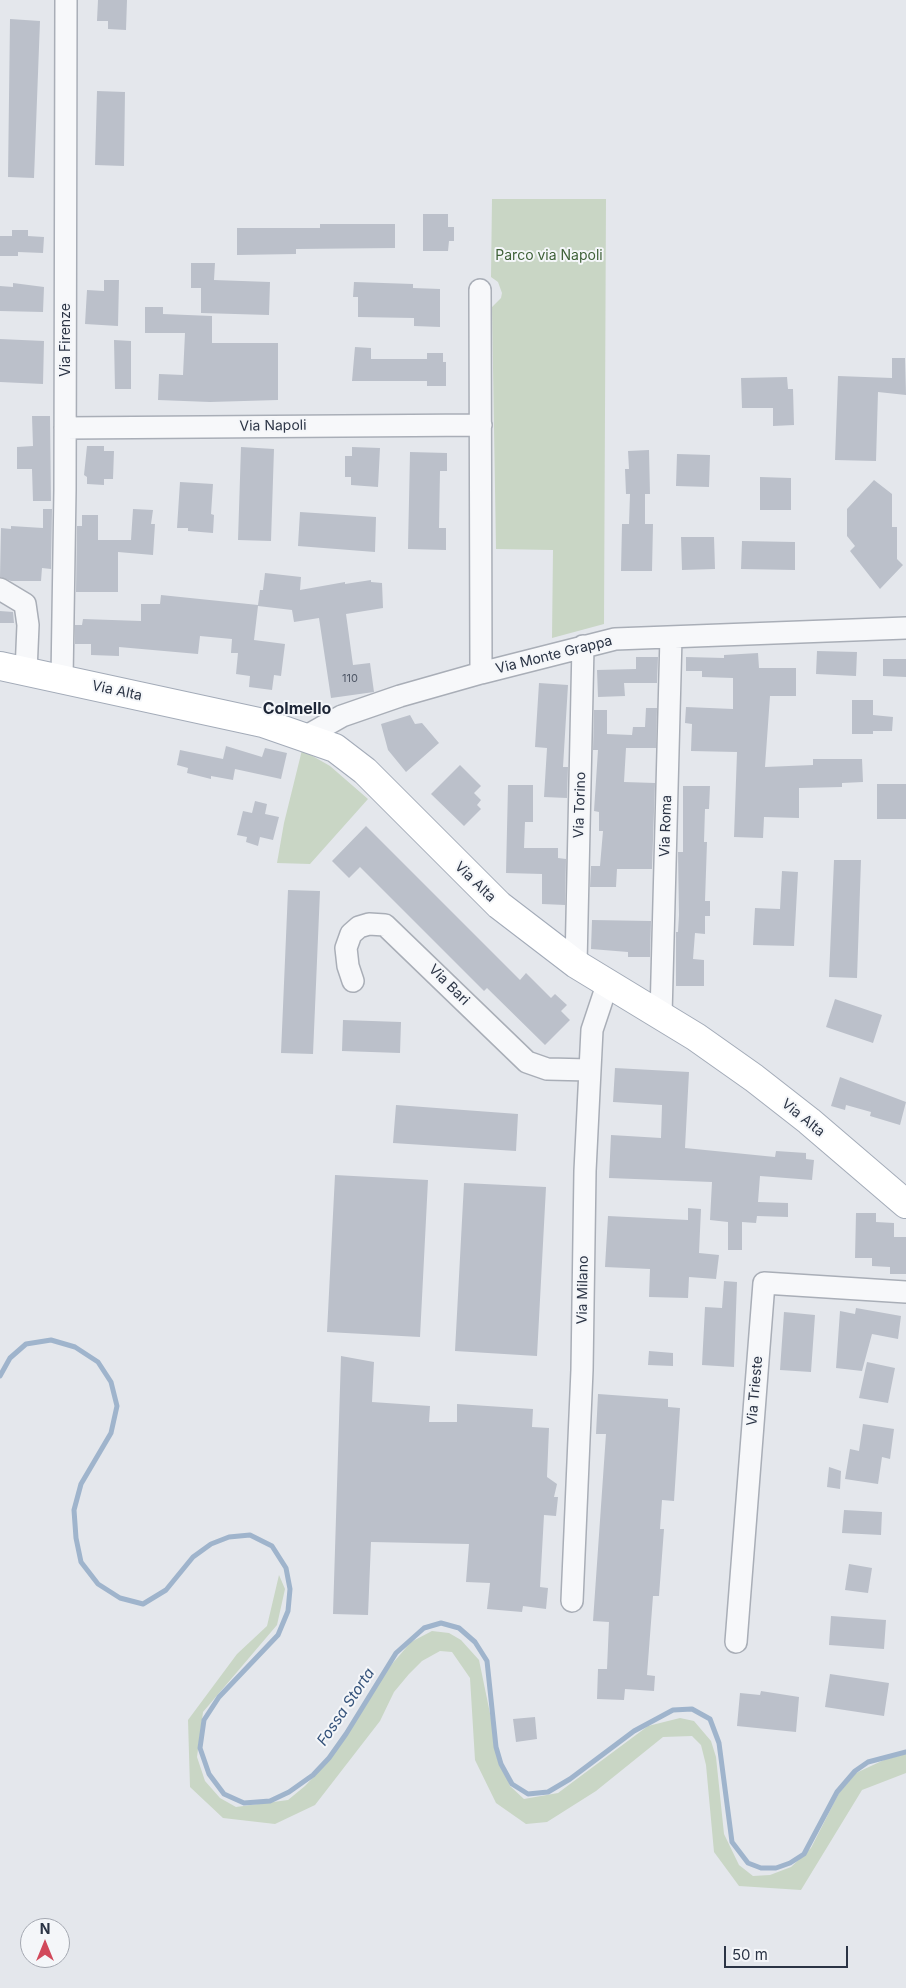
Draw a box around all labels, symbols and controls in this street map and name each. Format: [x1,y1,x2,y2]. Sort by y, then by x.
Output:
park label: Parco via Napoli [495,248,603,264]
street label: Via Firenze [58,303,74,377]
street label: Via Napoli [239,417,307,435]
street label: Via Monte Grappa [494,632,614,678]
house number: 110 [342,672,358,686]
street label: Via Alta [90,678,144,704]
district label: Colmello [263,699,331,719]
street label: Via Torino [570,771,590,839]
street label: Via Roma [657,795,675,857]
street label: Via Alta [451,858,499,906]
street label: Via Bari [425,961,473,1009]
street label: Via Alta [778,1096,828,1140]
street label: Via Milano [574,1255,592,1325]
street label: Via Trieste [744,1355,766,1427]
water label: Fossa Storta [313,1665,379,1749]
north arrow [20,1918,70,1968]
text: N [40,1920,50,1937]
scale bar [726,1936,850,1968]
text: 50 m [732,1945,768,1964]

